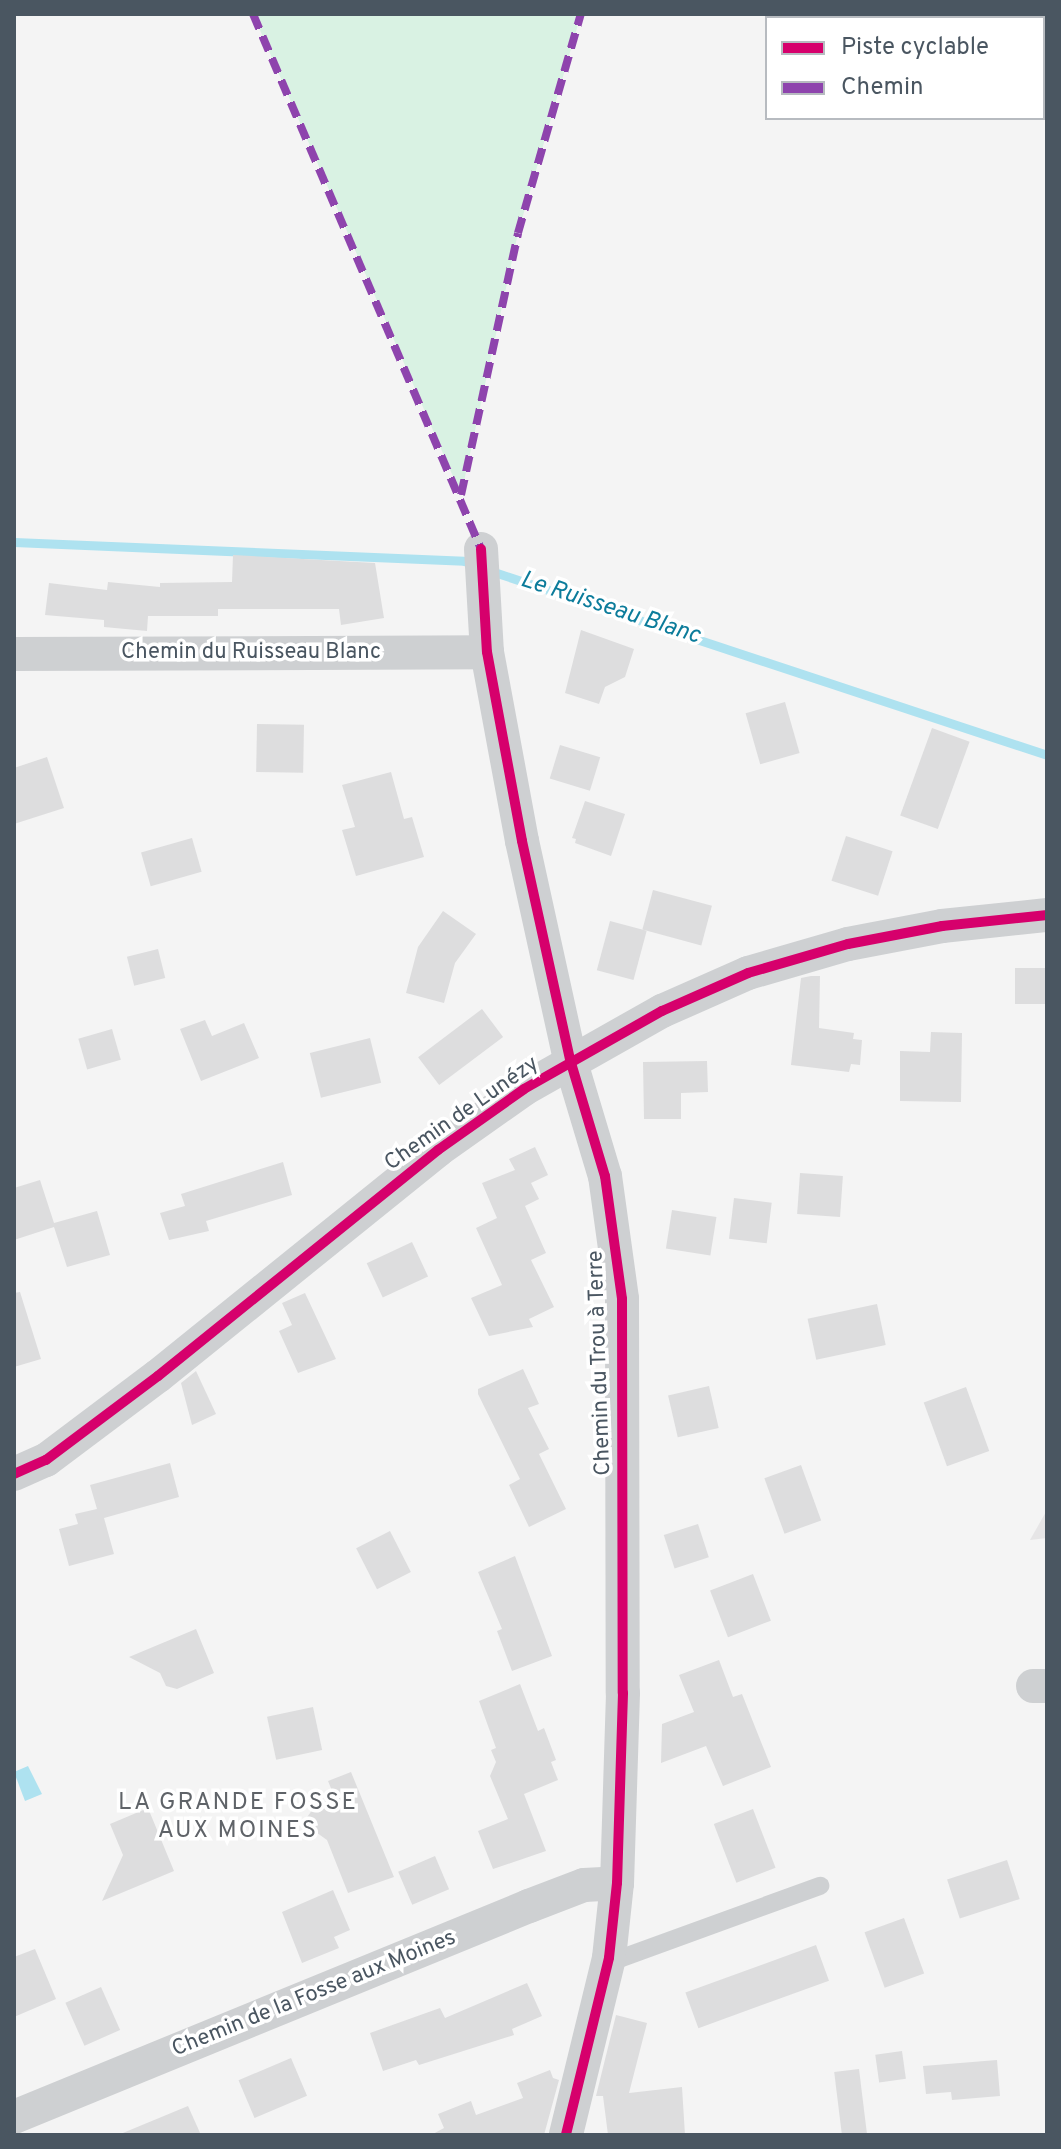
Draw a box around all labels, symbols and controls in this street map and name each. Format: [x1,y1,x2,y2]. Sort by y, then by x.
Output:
legend [765,16,1045,120]
text: Piste cyclable [841,33,989,63]
text: Chemin [841,73,924,103]
water label: Le Ruisseau Blanc [516,566,704,652]
street label: Chemin du Ruisseau Blanc [121,640,381,666]
street label: Chemin de Lunézy [380,1051,544,1177]
street label: Chemin du Trou à Terre [583,1249,617,1477]
district label: LA GRANDE FOSSE AUX MOINES [118,1790,358,1846]
street label: Chemin de la Fosse aux Moines [168,1925,460,2063]

